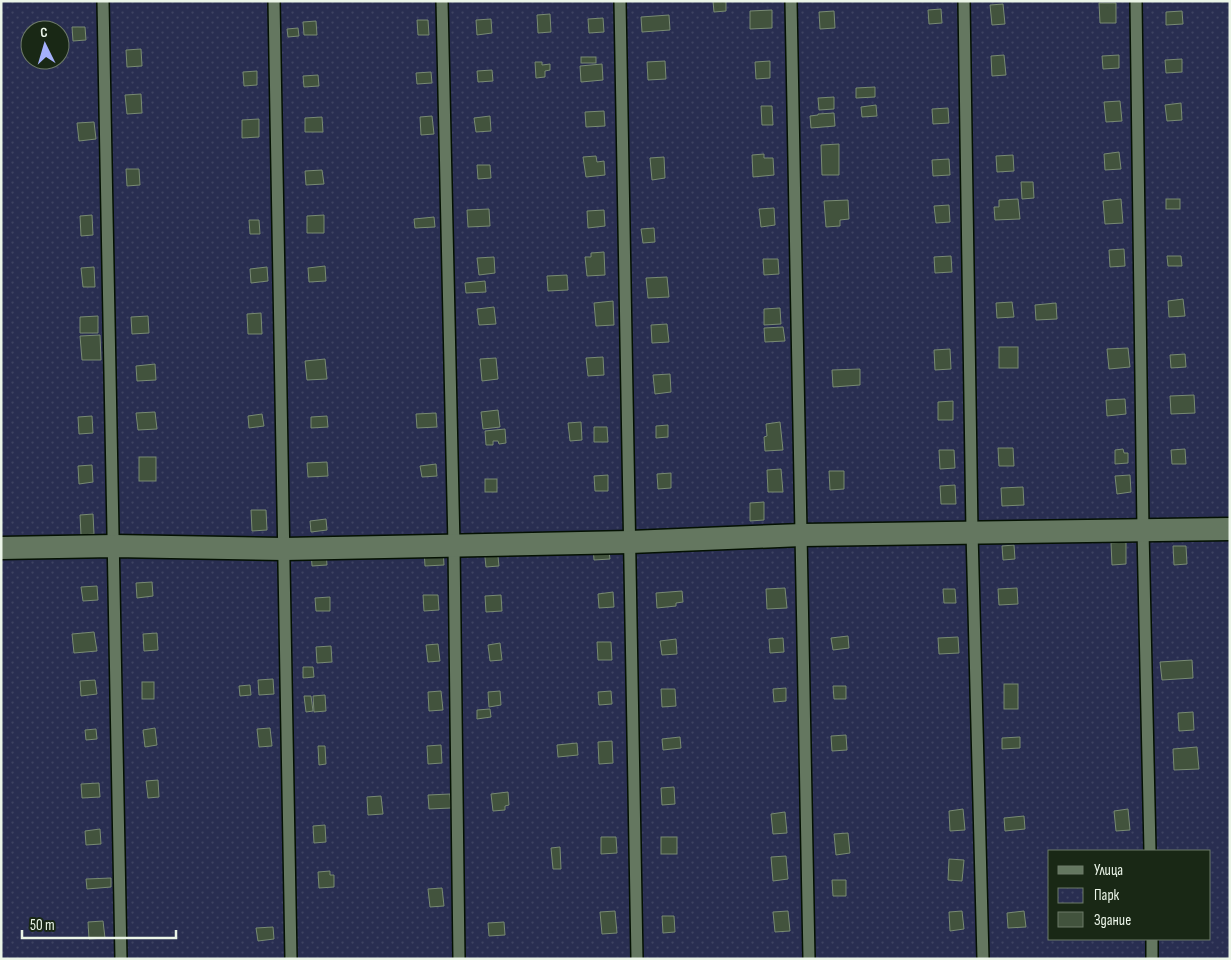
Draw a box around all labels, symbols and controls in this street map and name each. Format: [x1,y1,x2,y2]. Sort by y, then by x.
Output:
north arrow [20,20,70,70]
text: С [40,24,48,41]
legend [1048,850,1211,940]
text: Улица [1094,861,1123,880]
text: Парк [1094,886,1120,905]
scale bar [22,908,176,940]
text: Здание [1094,911,1131,930]
text: 50 m [30,916,55,935]

